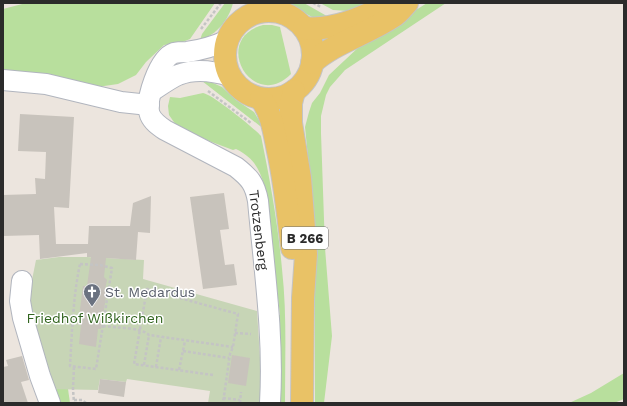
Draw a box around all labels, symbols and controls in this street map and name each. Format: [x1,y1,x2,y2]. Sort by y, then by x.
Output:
street label: Trotzenberg [246,189,272,272]
road number: B 266 [282,227,328,249]
church icon: St. Medardus [82,282,102,307]
place label: St. Medardus [105,284,195,300]
park label: Friedhof Wißkirchen [27,310,163,326]

